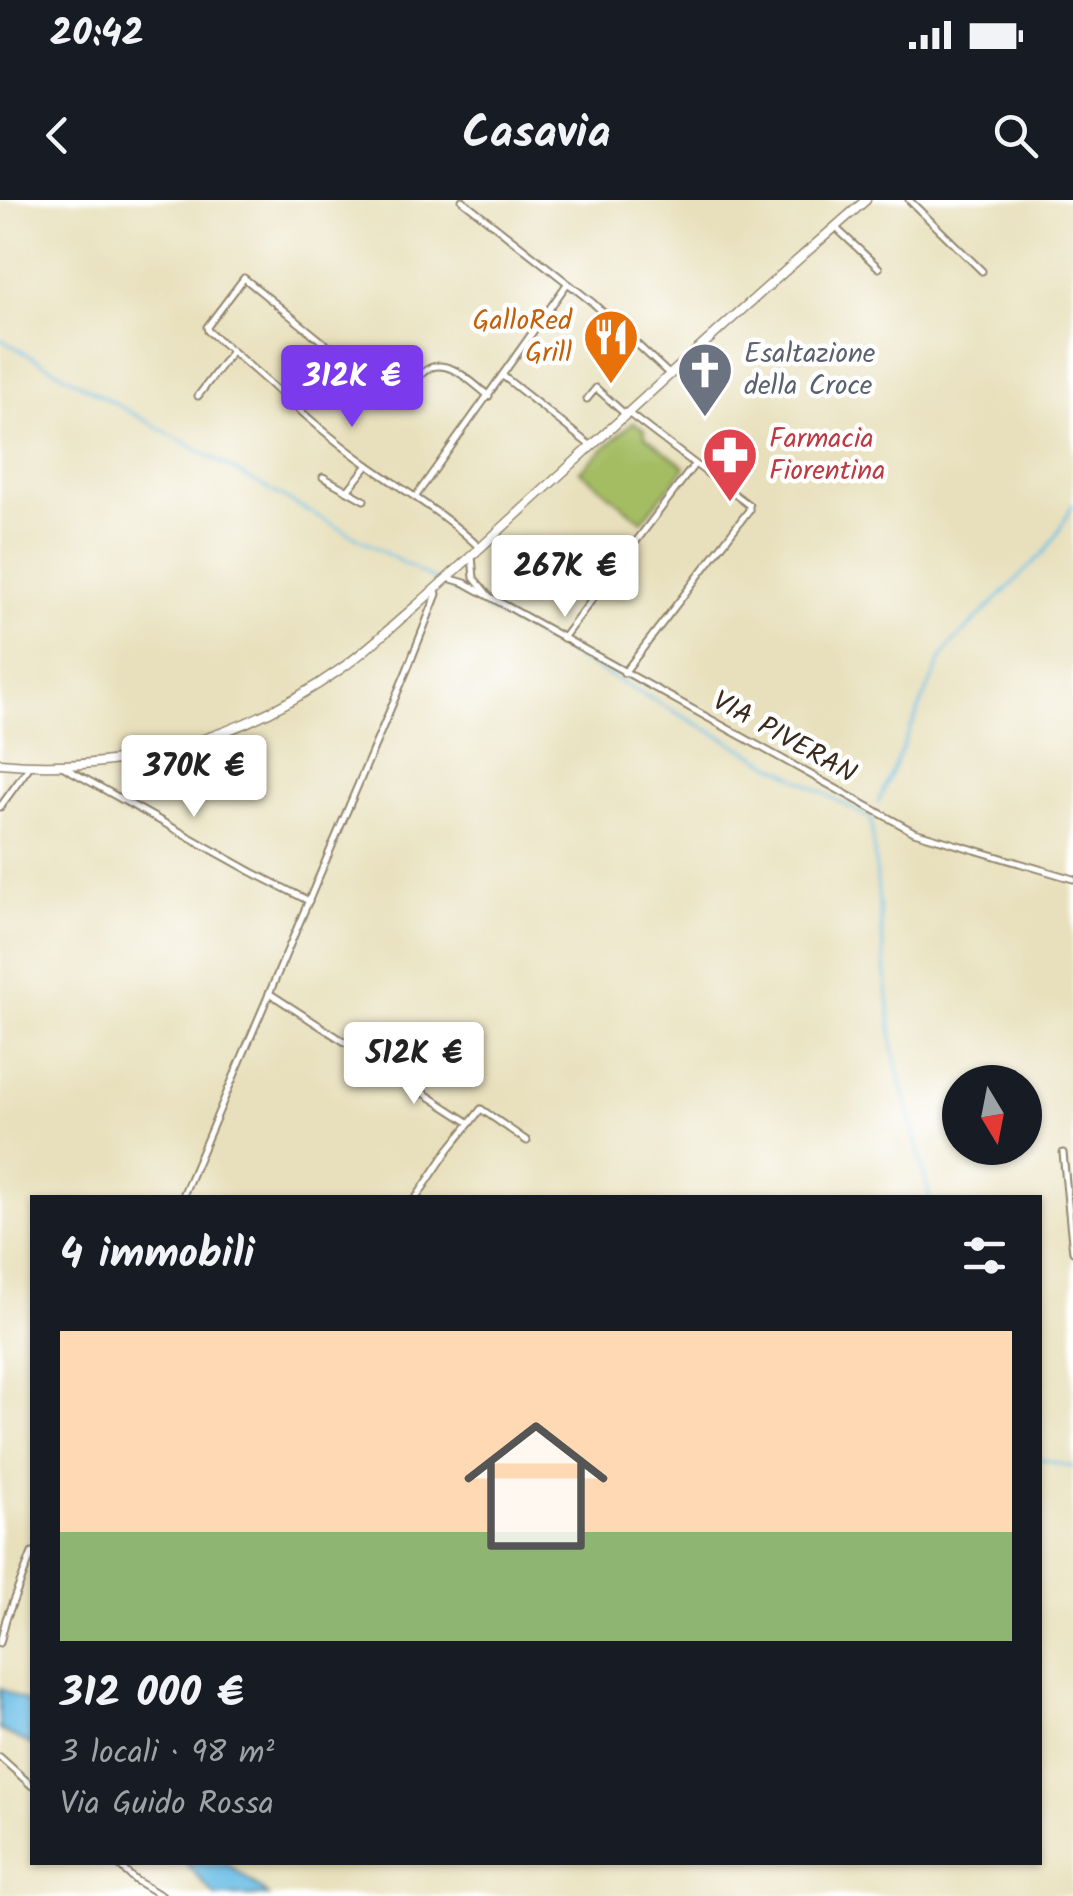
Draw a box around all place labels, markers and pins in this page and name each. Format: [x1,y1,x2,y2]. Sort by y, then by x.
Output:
place label: GalloRed Grill [472,299,573,376]
restaurant icon: GalloRed Grill [581,307,641,386]
place label: Esaltazione della Croce [744,332,876,409]
church icon: Esaltazione della Croce [675,340,735,419]
pin: 312K € [271,345,433,430]
place label: Farmacia Fiorentina [769,417,885,494]
pharmacy icon: Farmacia Fiorentina [700,425,760,504]
pin: 267K € [484,535,646,620]
pin: 370K € [113,735,275,820]
pin: 512K € [333,1022,495,1107]

